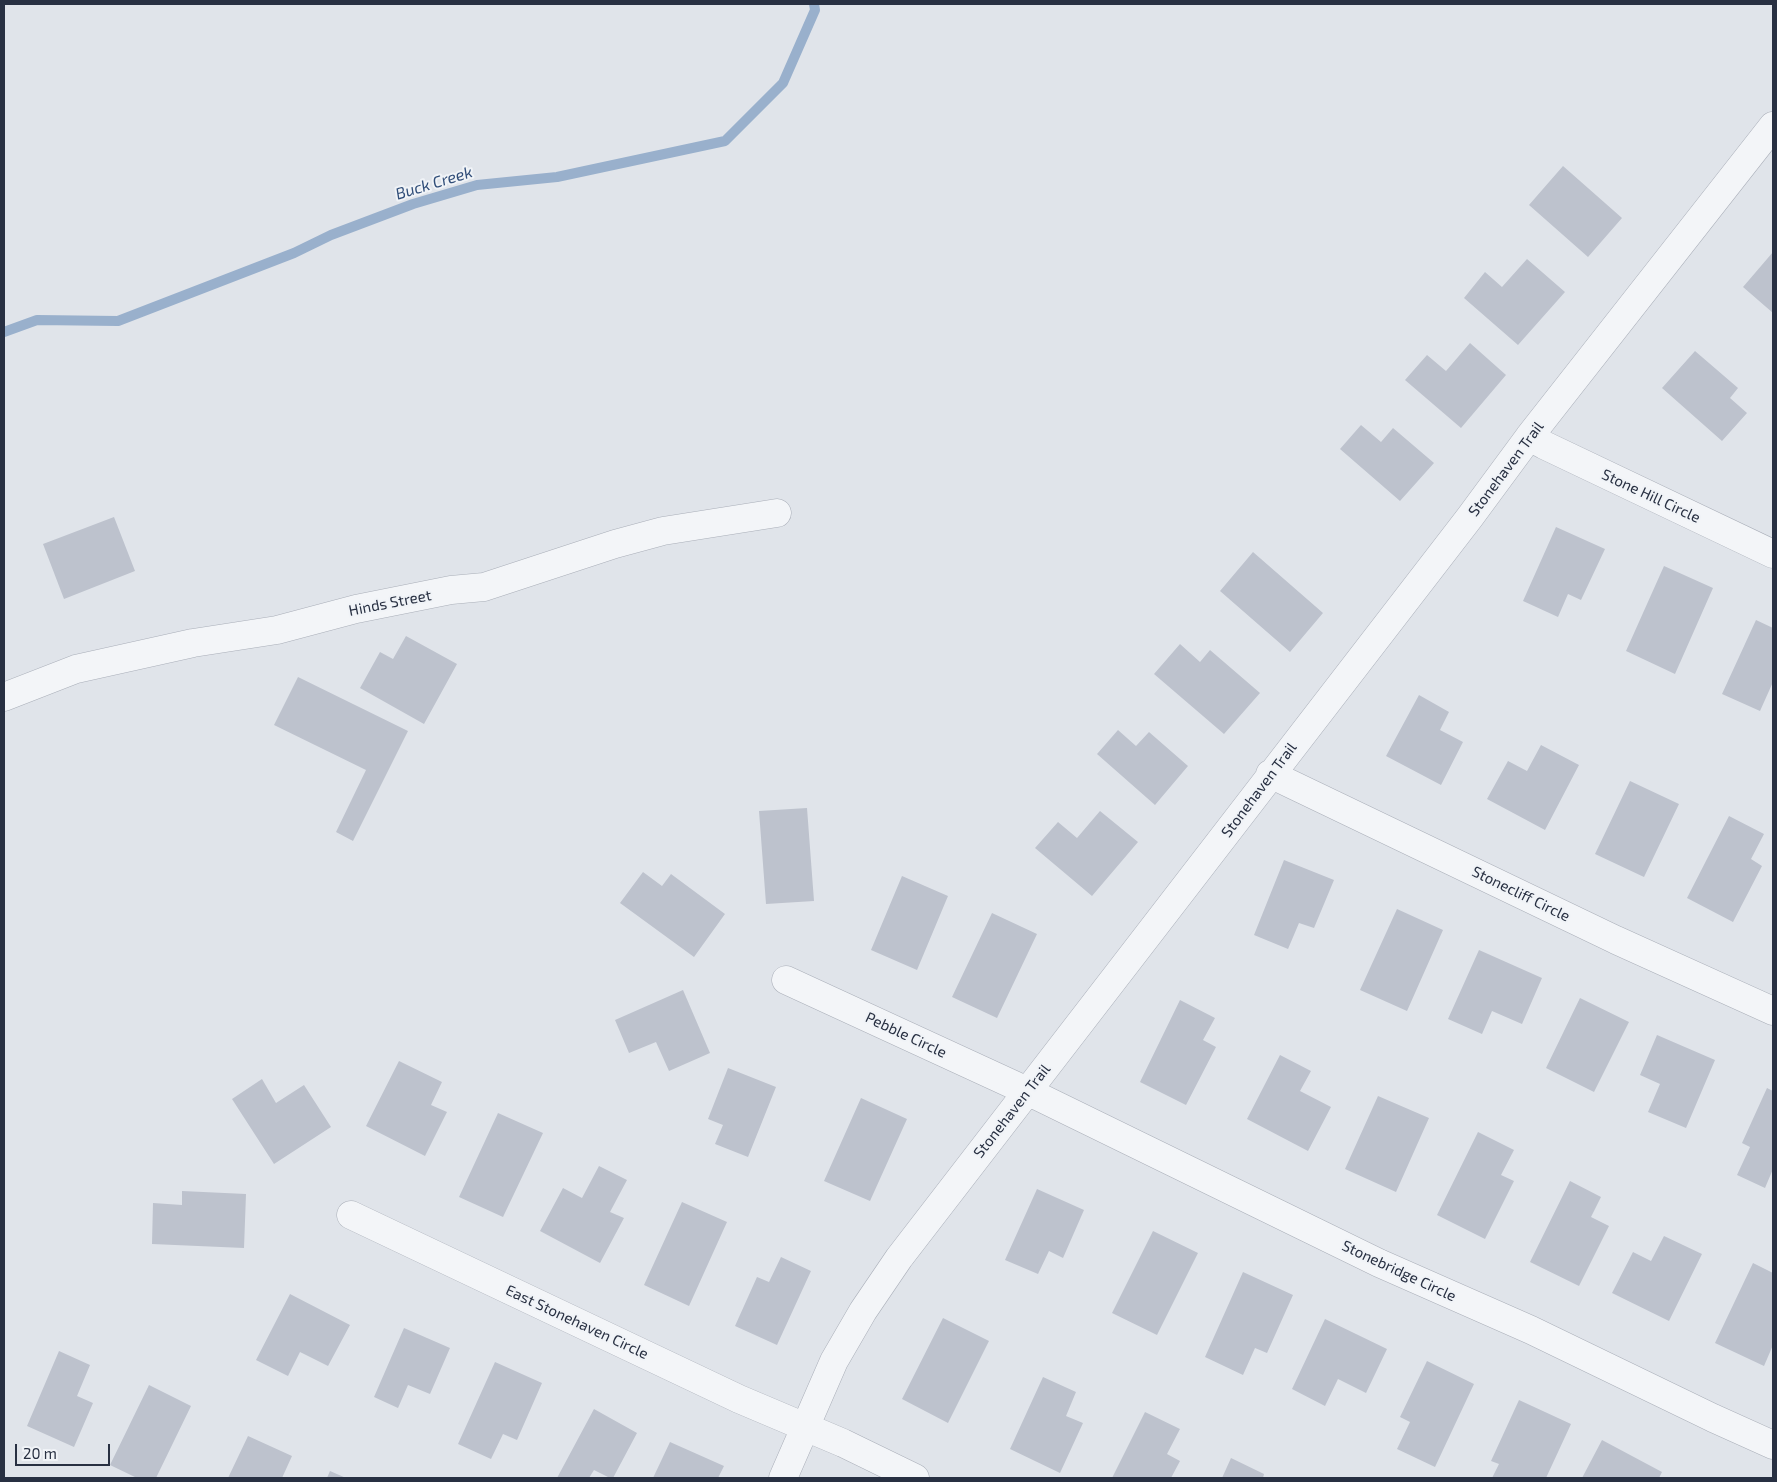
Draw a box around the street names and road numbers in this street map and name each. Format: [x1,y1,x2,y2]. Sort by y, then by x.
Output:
street label: Stonehaven Trail [1465,418,1547,520]
street label: Stone Hill Circle [1599,465,1703,527]
street label: Hinds Street [347,586,433,620]
street label: Stonehaven Trail [1218,739,1300,841]
street label: Stonecliff Circle [1469,863,1573,925]
street label: Pebble Circle [862,1008,950,1062]
street label: Stonehaven Trail [970,1061,1054,1161]
street label: Stonebridge Circle [1339,1237,1459,1305]
street label: East Stonehaven Circle [503,1281,651,1363]

